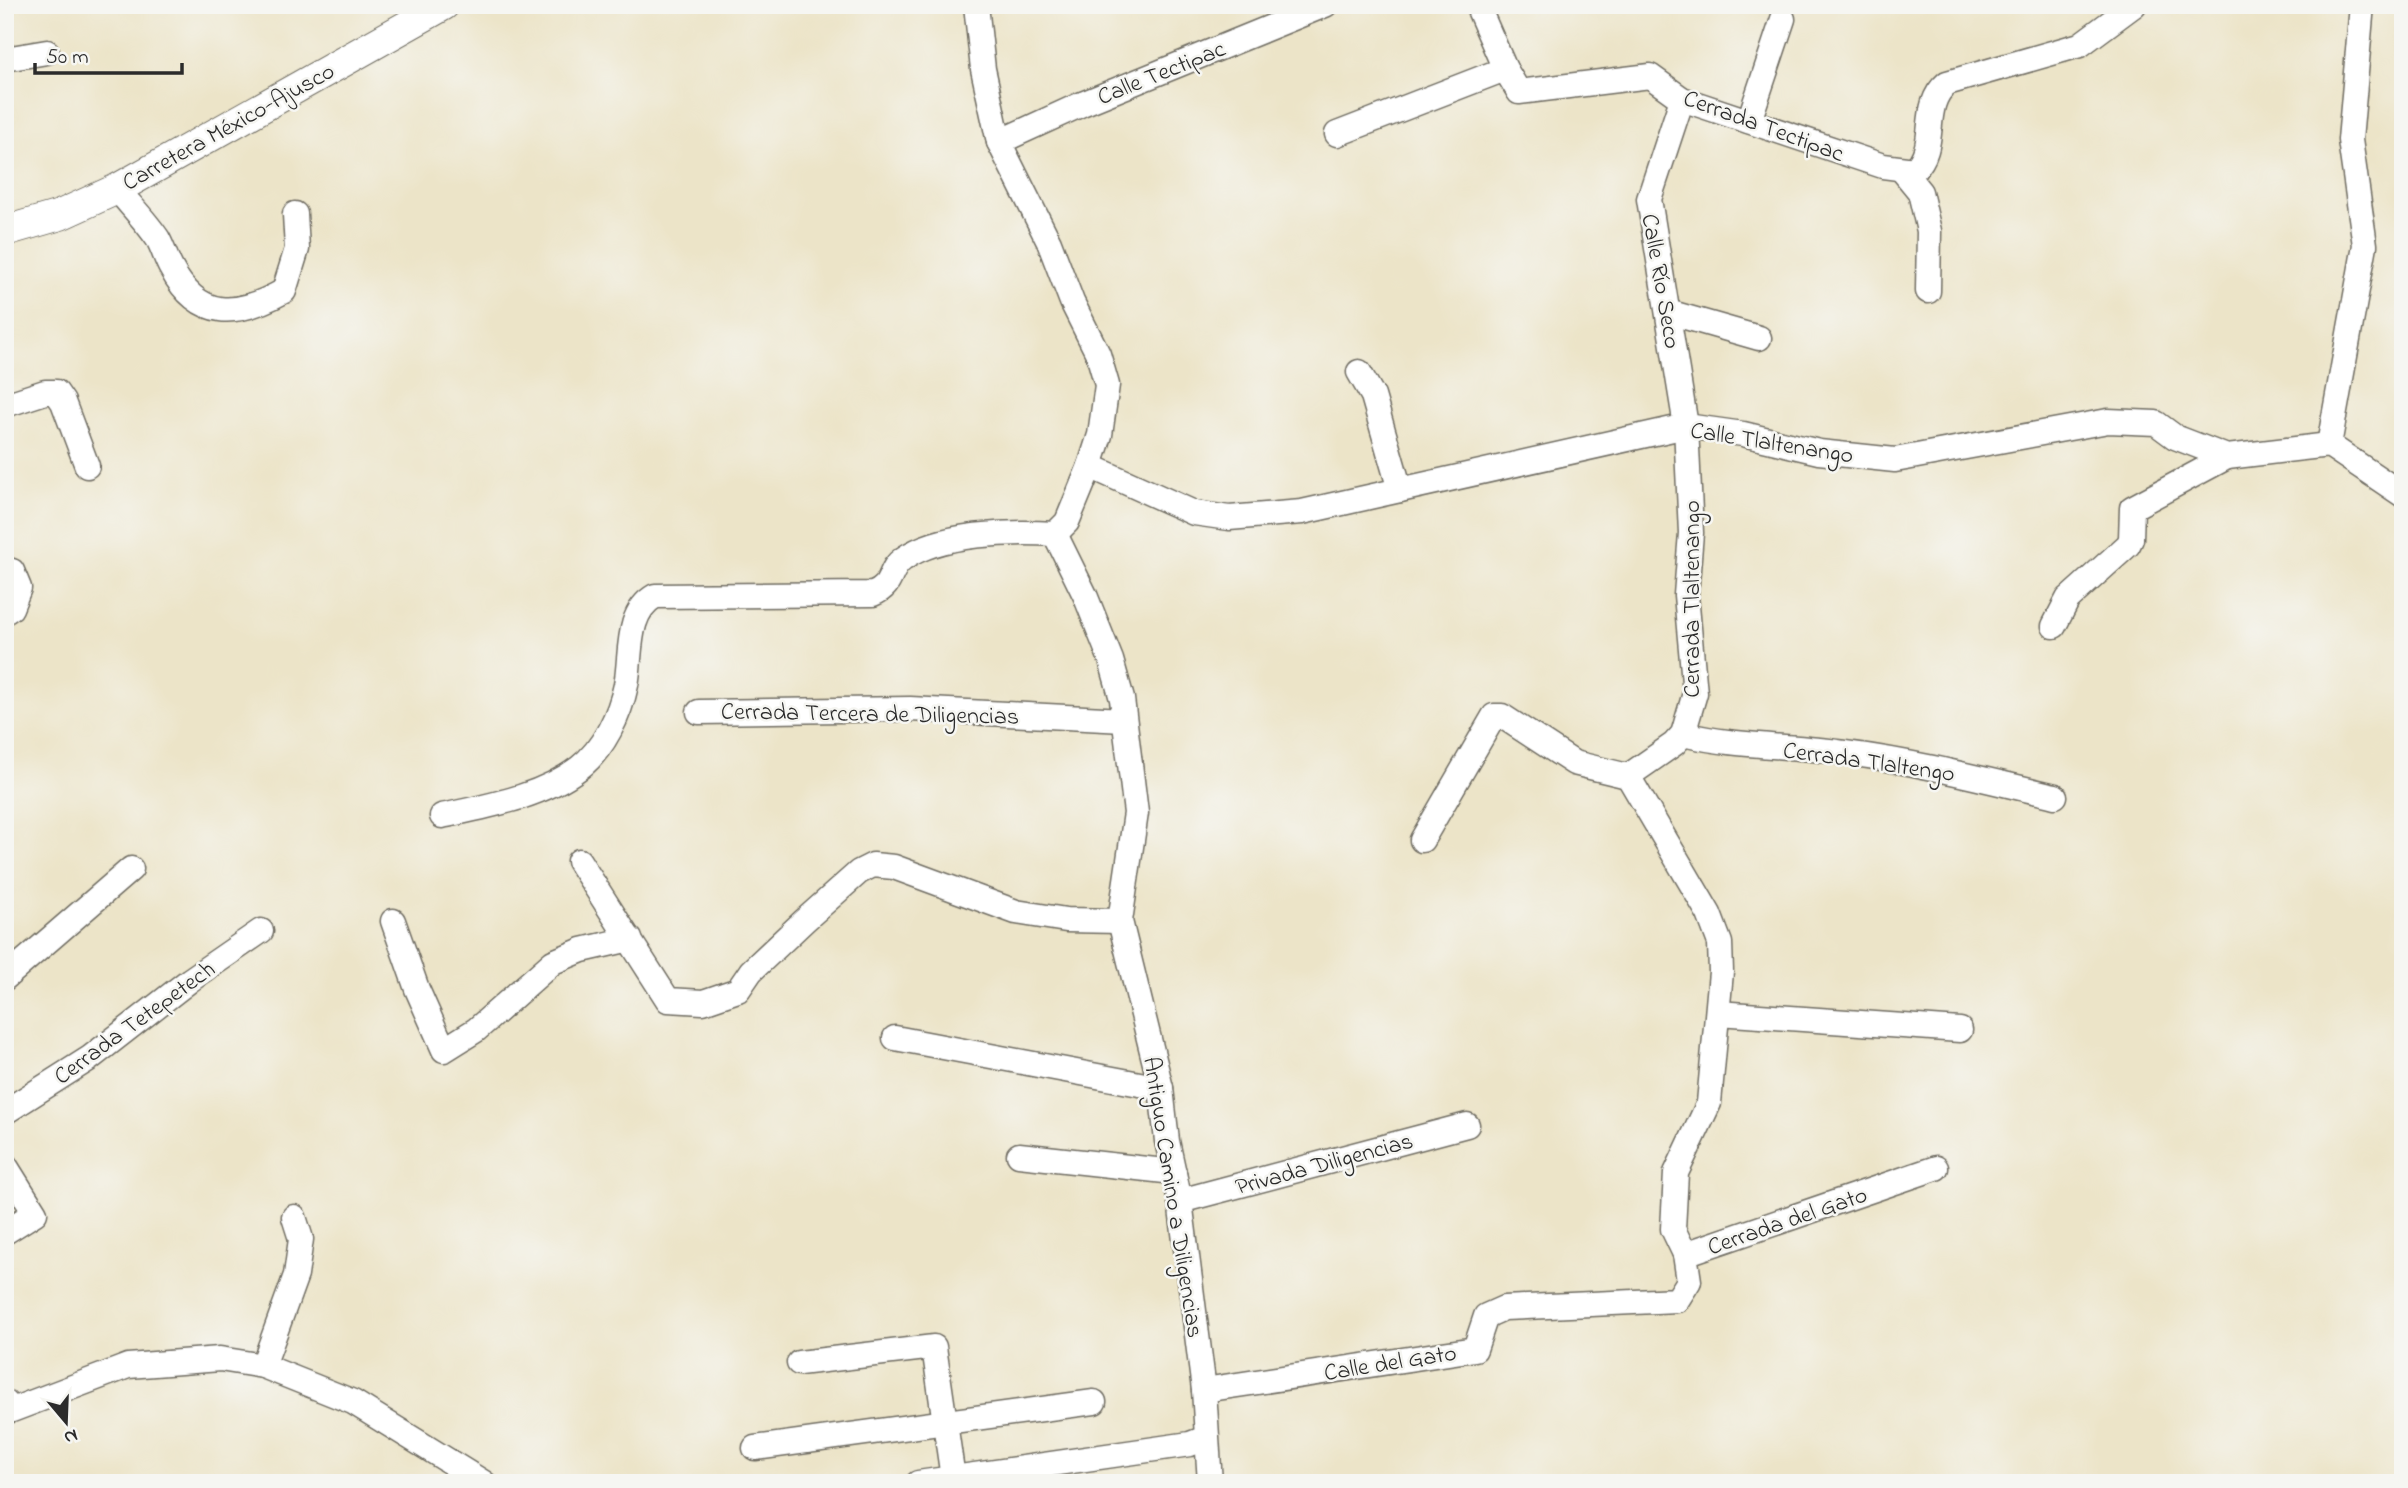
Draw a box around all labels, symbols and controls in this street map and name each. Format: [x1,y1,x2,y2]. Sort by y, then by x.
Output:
scale bar [35,32,182,76]
street label: Calle Tectipac [1093,33,1231,116]
text: 50 m [46,43,89,73]
street label: Carretera México-Ajusco [117,55,342,201]
street label: Cerrada Tectipac [1678,82,1849,173]
street label: Calle Río Seco [1630,211,1689,352]
street label: Calle Tlaltenango [1688,414,1856,475]
street label: Cerrada Tlaltenango [1676,500,1711,698]
street label: Cerrada Tercera de Diligencias [721,695,1019,736]
street label: Cerrada Tlaltengo [1781,734,1957,793]
street label: Cerrada Tetepetech [47,953,224,1095]
street label: Antiguo Camino a Diligencias [1132,1054,1211,1340]
street label: Privada Diligencias [1232,1125,1417,1206]
street label: Cerrada del Gato [1703,1179,1872,1266]
street label: Calle del Gato [1322,1337,1459,1392]
north arrow [32,1386,102,1456]
text: N [60,1421,81,1451]

